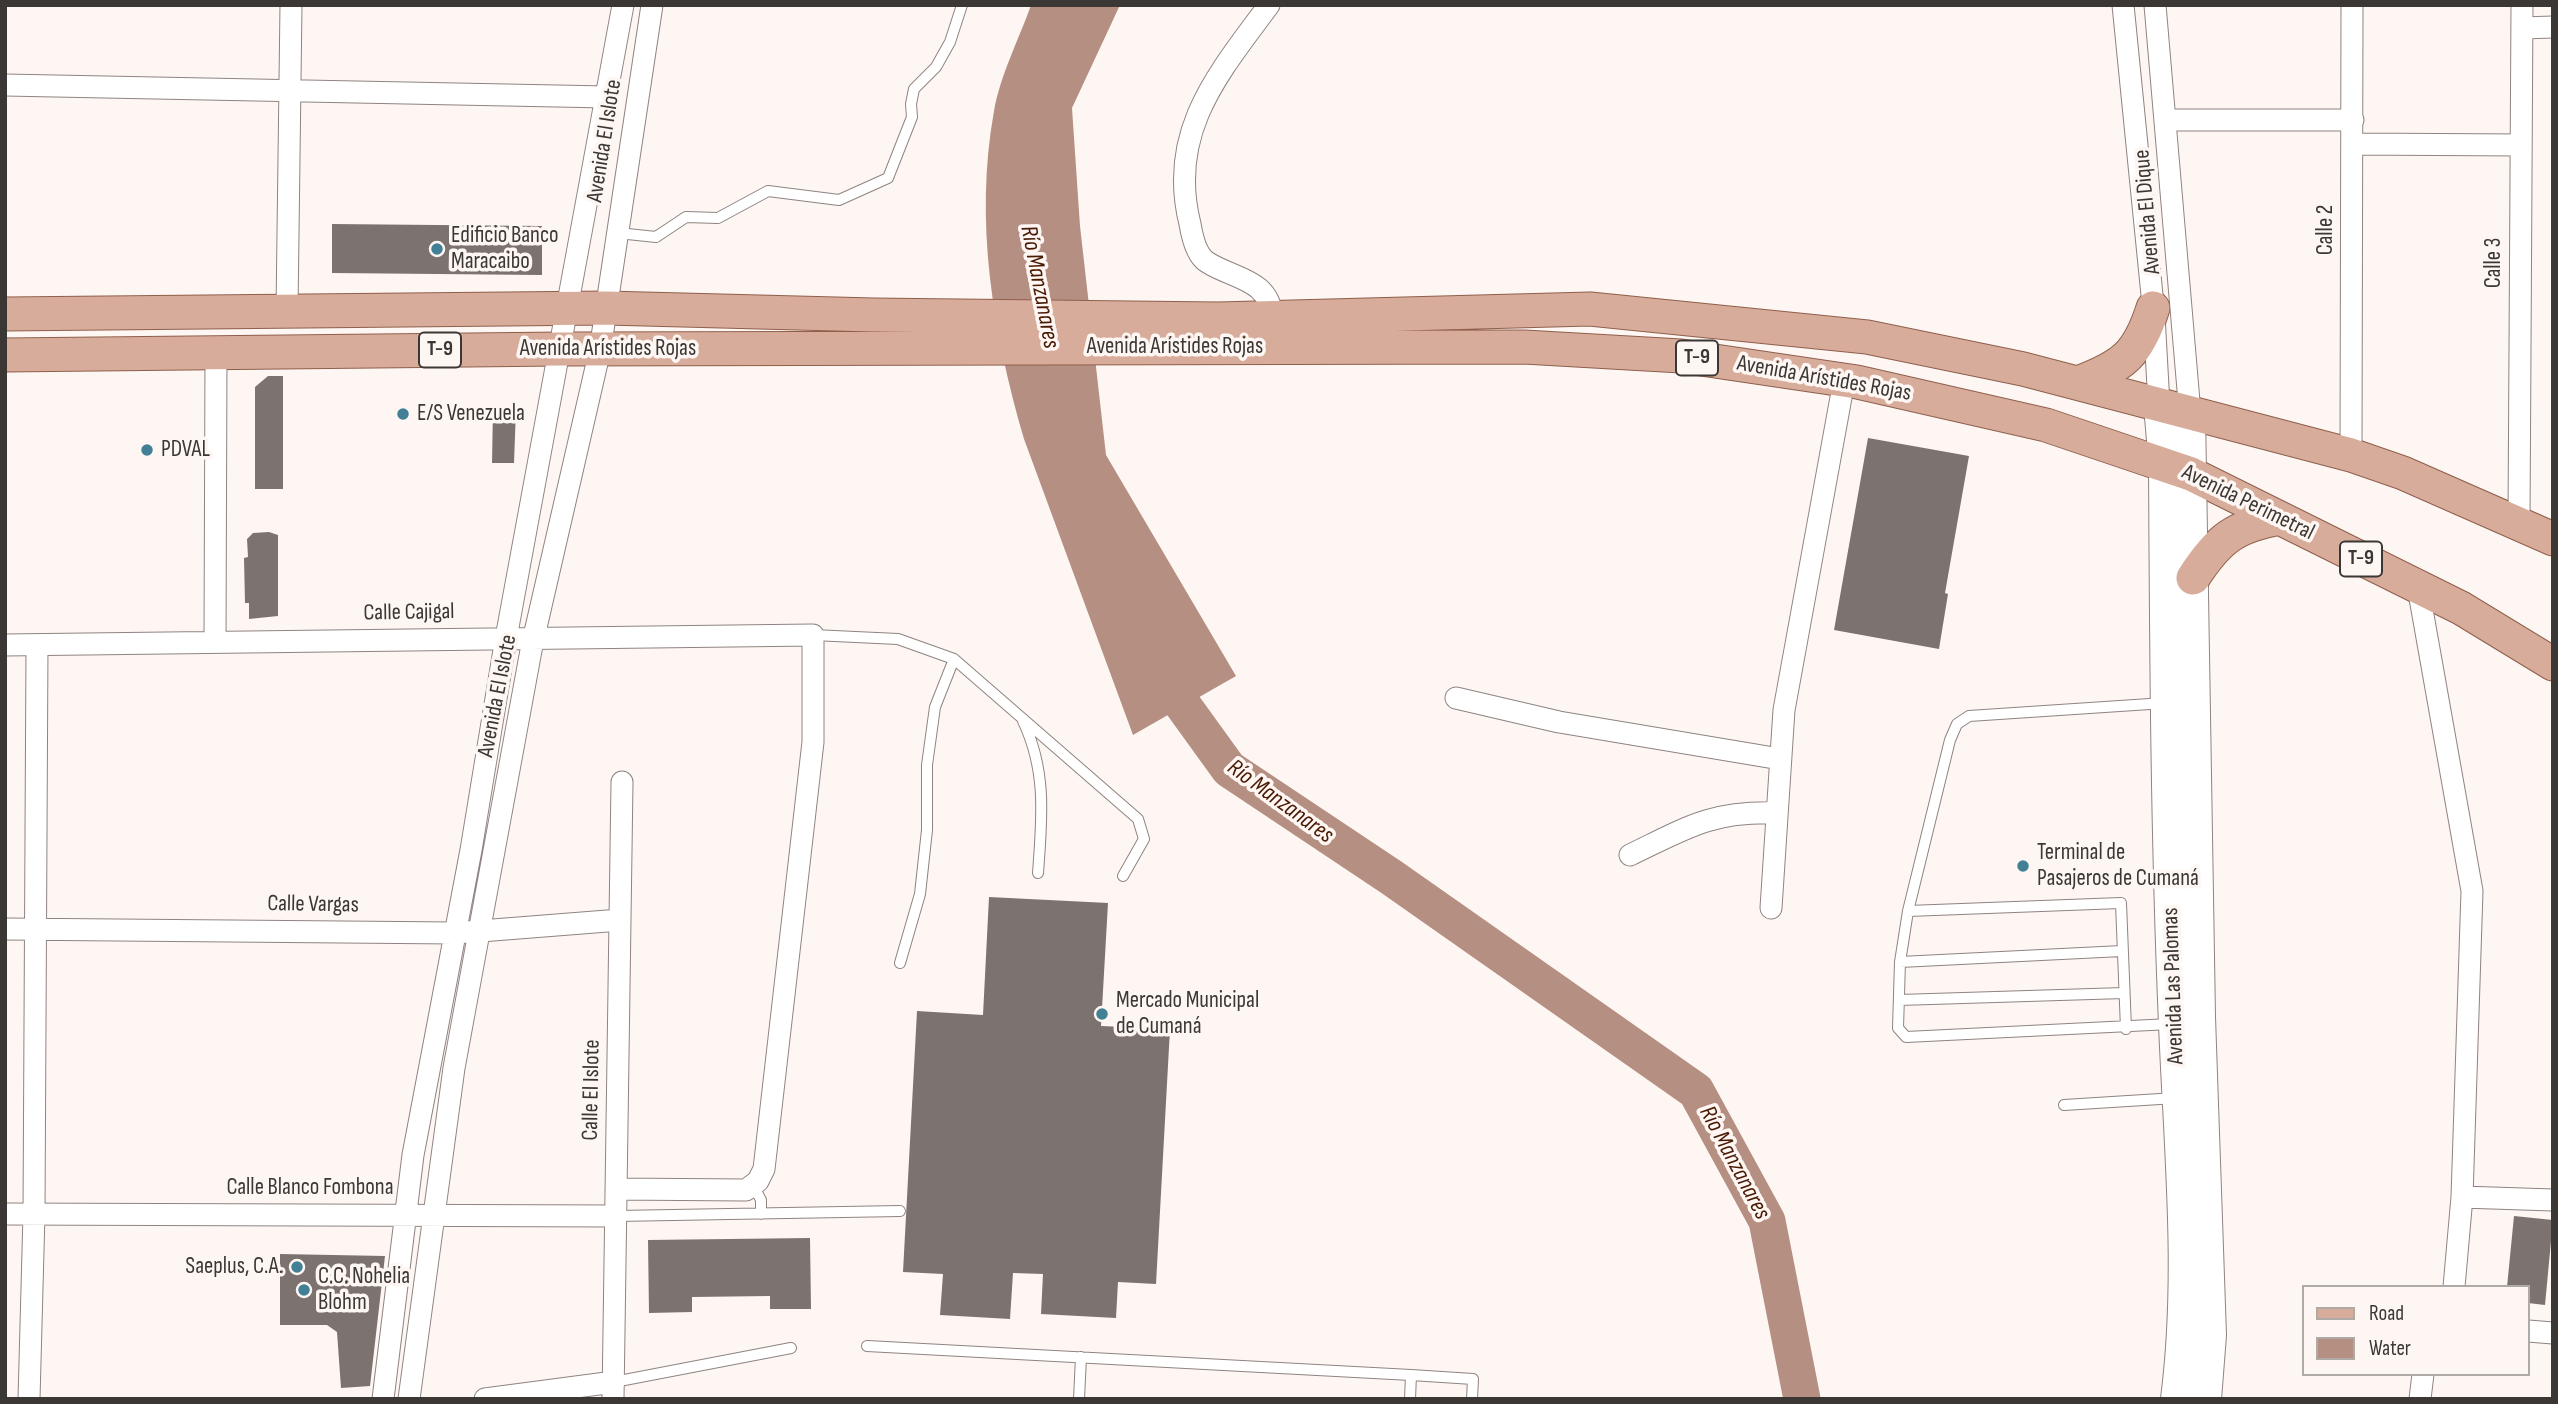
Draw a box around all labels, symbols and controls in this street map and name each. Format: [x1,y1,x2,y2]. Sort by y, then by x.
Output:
street label: Avenida El Islote [582,78,628,204]
street label: Avenida El Dique [2129,148,2167,276]
street label: Calle 2 [2312,205,2340,255]
place label: Edificio Banco Maracaibo [451,222,559,276]
water label: Río Manzanares [1013,223,1065,351]
street label: Calle 3 [2480,238,2508,288]
marker: Edificio Banco Maracaibo [429,241,445,257]
road number: T-9 [419,332,461,368]
street label: Avenida Arístides Rojas [1087,333,1263,361]
street label: Avenida Arístides Rojas [520,335,696,363]
road number: T-9 [1676,340,1718,376]
street label: Avenida Arístides Rojas [1735,350,1913,408]
place label: E/S Venezuela [417,400,525,428]
marker: E/S Venezuela [395,406,411,422]
place label: PDVAL [161,436,210,464]
marker: PDVAL [139,442,155,458]
street label: Avenida Perimetral [2177,459,2319,547]
road number: T-9 [2340,542,2382,576]
street label: Calle Cajigal [363,598,455,628]
street label: Avenida El Islote [473,633,523,759]
water label: Río Manzanares [1221,754,1339,850]
place label: Terminal de Pasajeros de Cumaná [2037,839,2199,893]
marker: Terminal de Pasajeros de Cumaná [2015,858,2031,874]
street label: Calle Vargas [267,890,359,920]
street label: Avenida Las Palomas [2157,907,2191,1065]
place label: Mercado Municipal de Cumaná [1116,987,1259,1041]
marker: Mercado Municipal de Cumaná [1094,1006,1110,1022]
street label: Calle El Islote [577,1039,607,1141]
water label: Río Manzanares [1692,1101,1776,1225]
street label: Calle Blanco Fombona [226,1174,394,1202]
place label: Saeplus, C.A. [185,1253,283,1281]
marker: Saeplus, C.A. [289,1259,305,1275]
place label: C.C. Nohelia Blohm [318,1263,410,1317]
marker: C.C. Nohelia Blohm [296,1282,312,1298]
legend [2302,1285,2530,1376]
text: Road [2369,1301,2404,1326]
text: Water [2369,1336,2411,1361]

